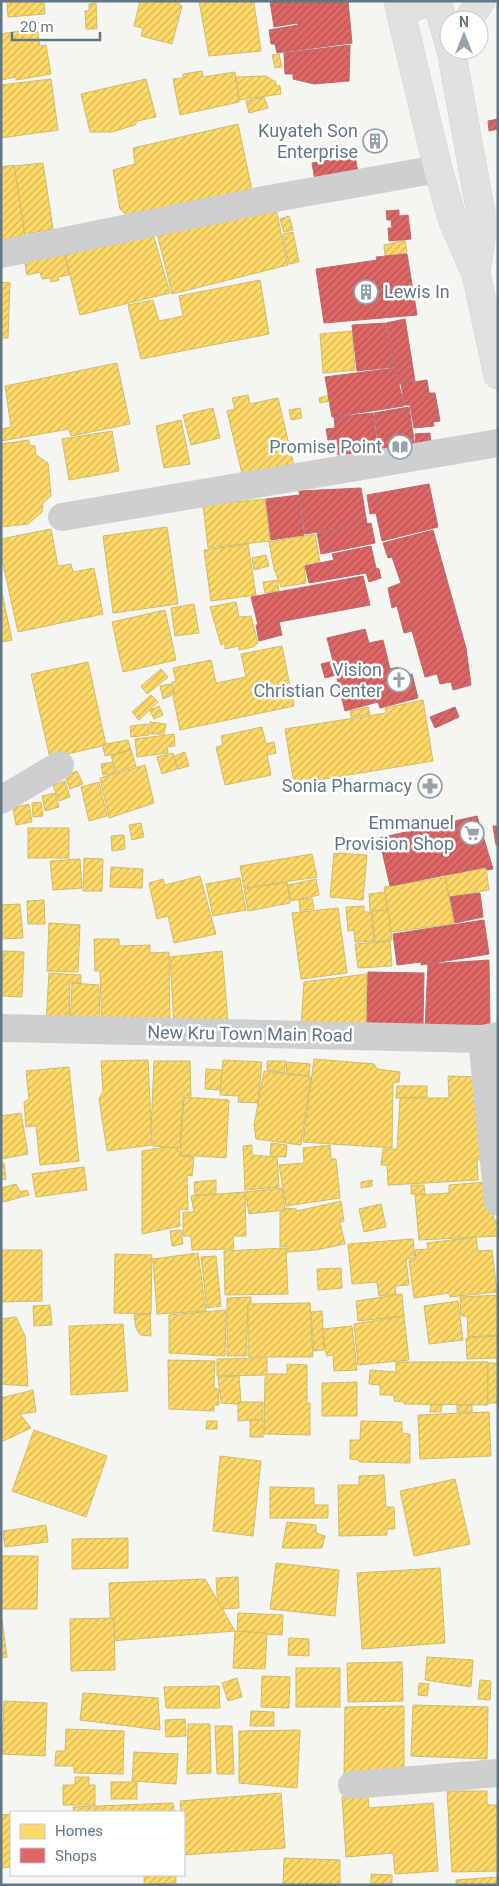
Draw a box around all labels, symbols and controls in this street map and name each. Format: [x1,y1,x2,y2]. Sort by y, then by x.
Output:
scale bar [12,10,100,42]
north arrow [439,10,489,60]
text: N [459,14,469,30]
text: 20 m [20,18,54,36]
place label: Kuyateh Son Enterprise [258,120,358,162]
building icon: Kuyateh Son Enterprise [362,128,388,154]
building icon: Lewis In [353,279,379,305]
place label: Lewis In [384,281,450,302]
library icon: Promise Point [387,434,413,460]
place label: Promise Point [269,436,382,457]
place label: Vision Christian Center [253,659,382,701]
church icon: Vision Christian Center [386,667,412,693]
pharmacy icon: Sonia Pharmacy [417,773,443,799]
place label: Sonia Pharmacy [282,775,412,796]
place label: Emmanuel Provision Shop [334,812,454,854]
supermarket icon: Emmanuel Provision Shop [459,820,485,846]
street label: New Kru Town Main Road [147,1021,353,1046]
legend [10,1811,185,1876]
text: Homes [55,1822,103,1840]
text: Shops [55,1847,97,1865]

